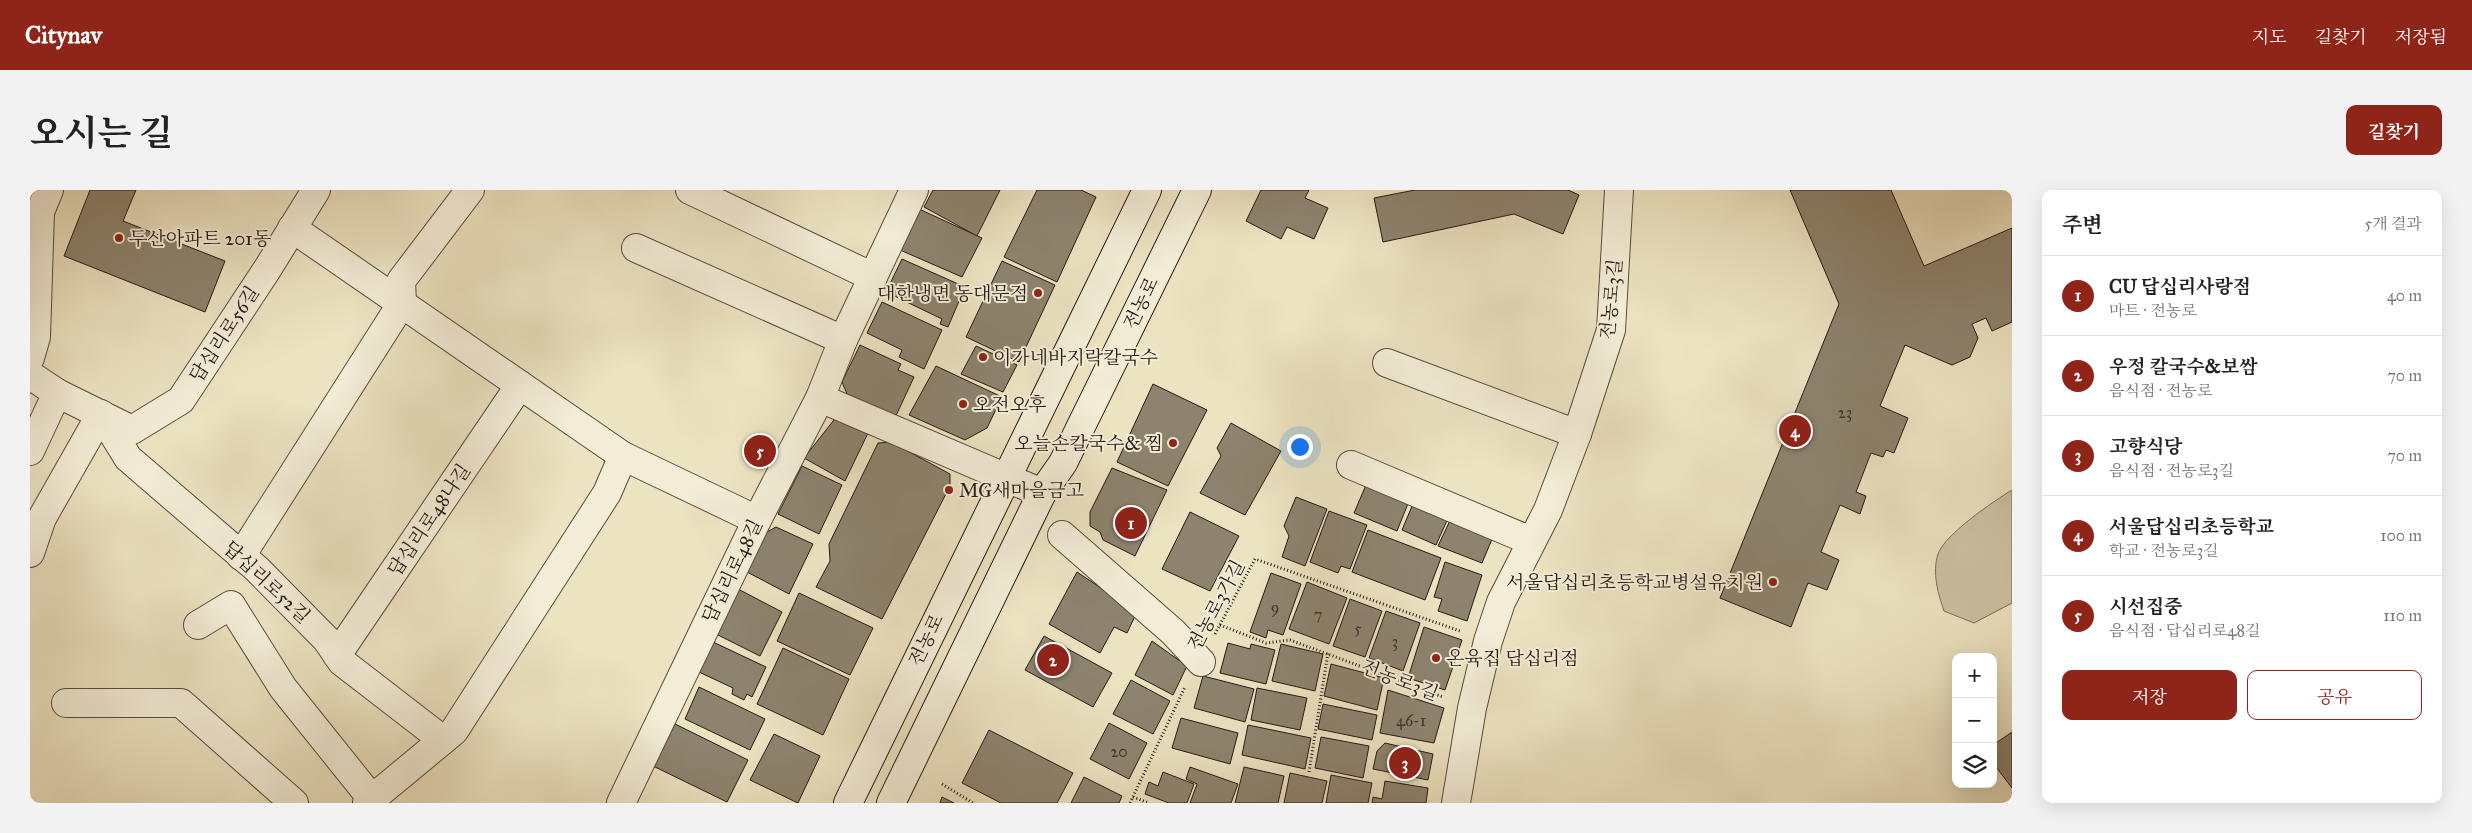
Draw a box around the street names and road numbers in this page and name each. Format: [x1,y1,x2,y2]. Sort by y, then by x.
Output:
street label: 전농로3길 [1595,258,1627,340]
street label: 전농로 [1119,273,1163,333]
street label: 답십리로56길 [184,281,264,387]
street label: 답십리로48나길 [383,459,475,581]
street label: 답십리로48길 [697,515,767,627]
street label: 답십리로52길 [219,536,315,628]
street label: 전농로3가길 [1183,556,1249,654]
street label: 전농로 [904,610,948,670]
street label: 전농로3길 [1358,655,1442,705]

